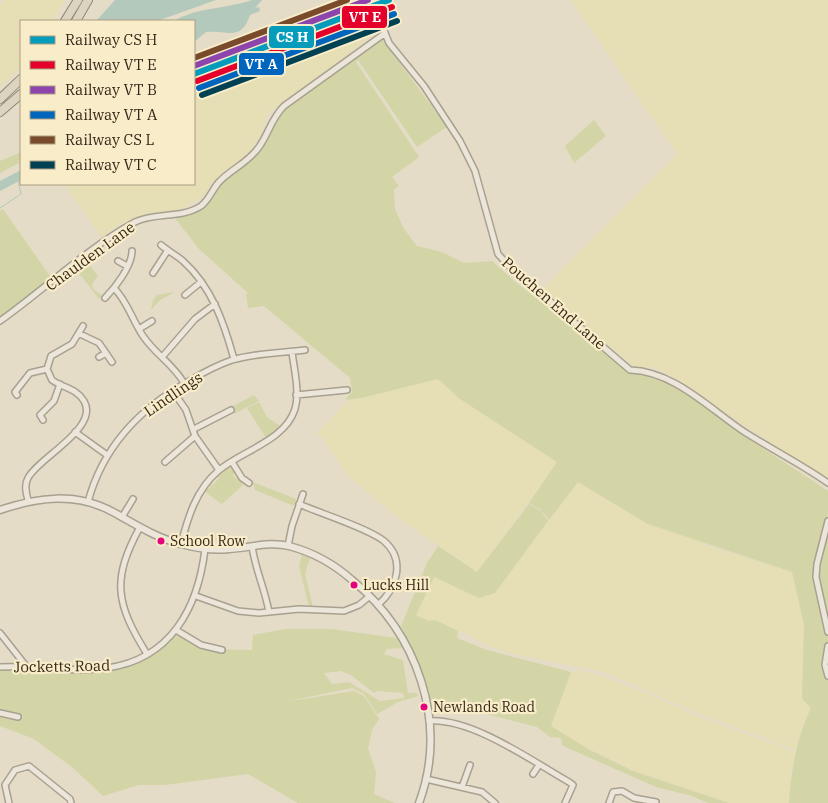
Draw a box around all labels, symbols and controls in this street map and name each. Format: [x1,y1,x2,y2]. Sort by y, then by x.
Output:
line badge: VT E [341,5,388,29]
text: VT E [349,8,381,26]
legend [20,20,195,185]
line badge: CS H [268,25,315,49]
text: CS H [276,28,308,46]
text: Railway CS H [65,30,157,49]
line badge: VT A [238,52,285,76]
text: Railway VT E [65,55,157,74]
text: VT A [245,55,278,73]
text: Railway VT B [65,80,157,99]
text: Railway VT A [65,105,158,124]
text: Railway CS L [65,130,155,149]
text: Railway VT C [65,155,157,174]
street label: Chaulden Lane [42,217,138,295]
street label: Pouchen End Lane [498,253,610,353]
street label: Lindlings [140,367,206,421]
place label: School Row [170,532,246,550]
marker: School Row [156,536,166,546]
place label: Lucks Hill [363,576,429,594]
marker: Lucks Hill [349,580,359,590]
street label: Jocketts Road [14,656,110,676]
place label: Newlands Road [433,698,535,716]
marker: Newlands Road [419,702,429,712]

